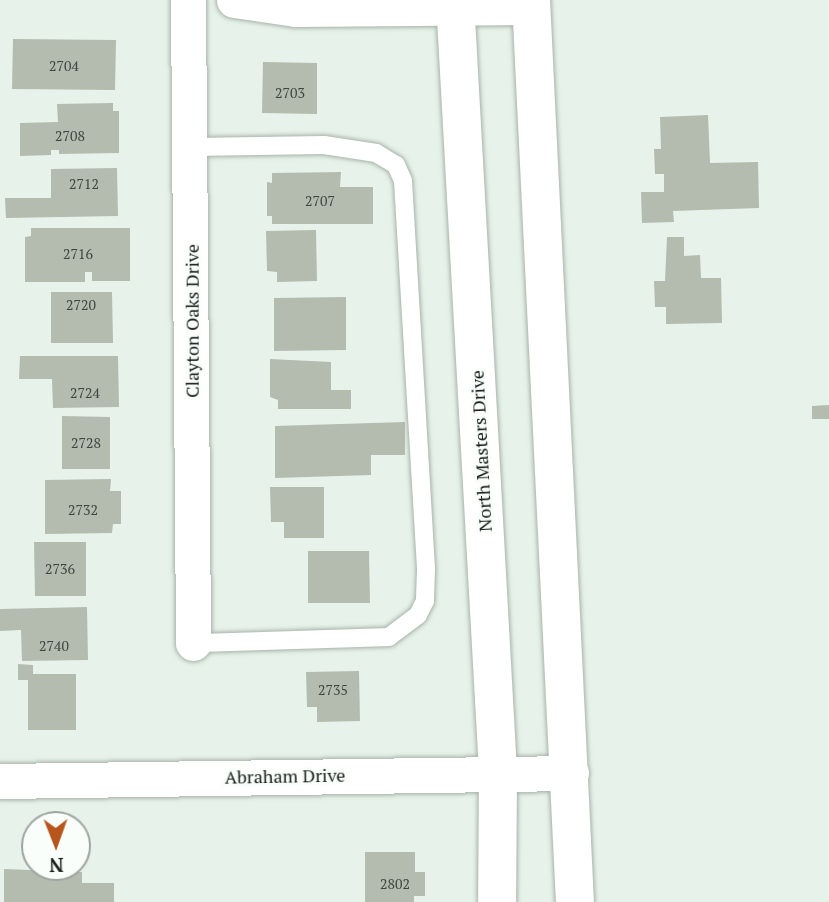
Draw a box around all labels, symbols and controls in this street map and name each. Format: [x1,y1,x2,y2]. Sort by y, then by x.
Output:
house number: 2704 [49,58,79,74]
house number: 2703 [275,85,305,101]
house number: 2708 [55,128,85,144]
house number: 2712 [69,176,99,192]
house number: 2707 [305,193,335,209]
street label: Clayton Oaks Drive [181,244,203,398]
house number: 2716 [63,246,93,262]
house number: 2720 [66,297,96,313]
street label: North Masters Drive [466,370,496,532]
house number: 2724 [70,385,100,401]
house number: 2728 [71,435,101,451]
house number: 2732 [68,502,98,518]
house number: 2736 [45,561,75,577]
house number: 2740 [39,638,69,654]
house number: 2735 [318,682,348,698]
street label: Abraham Drive [225,764,345,788]
north arrow [21,811,91,881]
text: N [49,853,64,878]
house number: 2802 [380,876,410,892]

